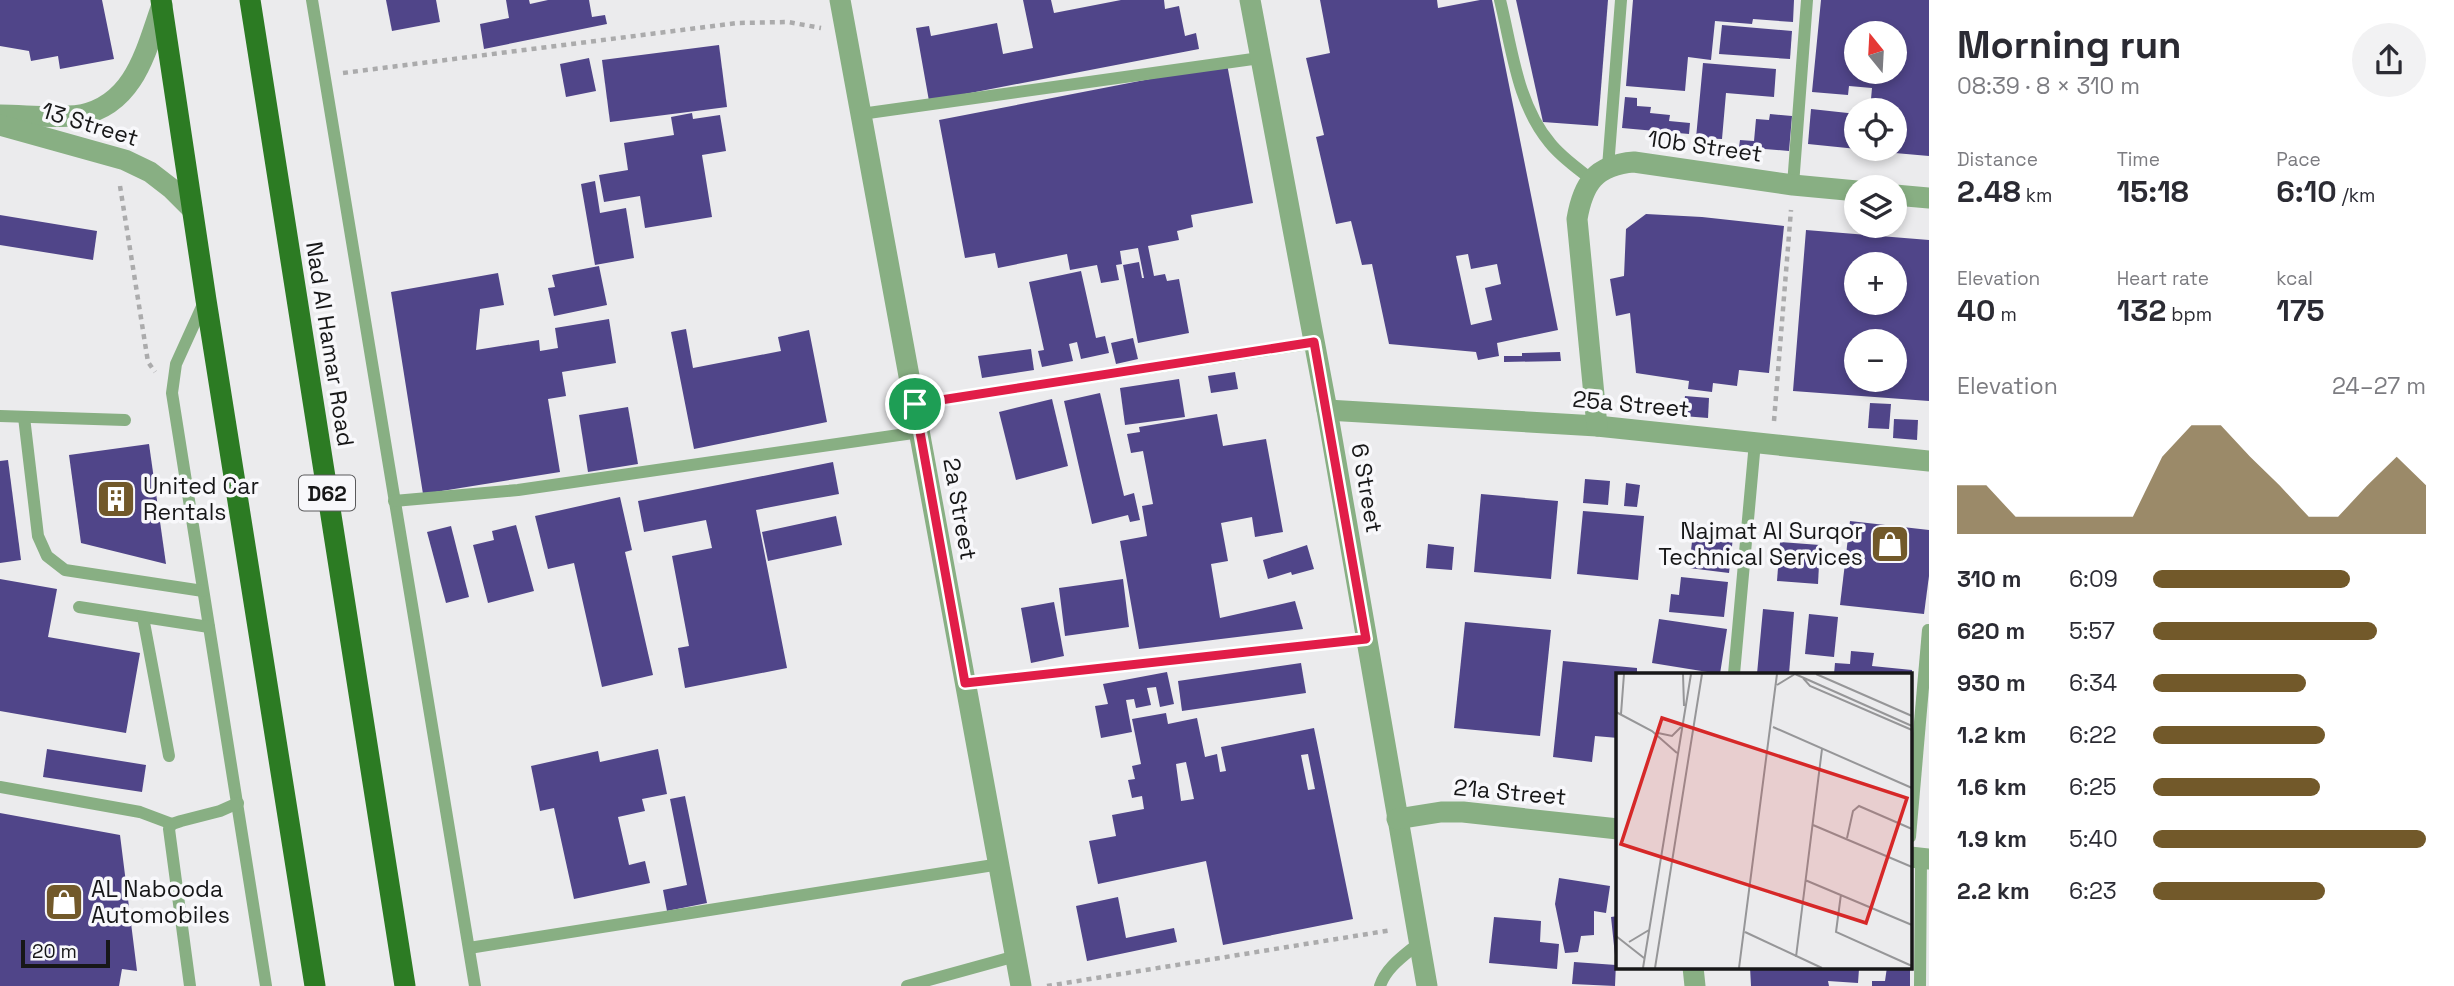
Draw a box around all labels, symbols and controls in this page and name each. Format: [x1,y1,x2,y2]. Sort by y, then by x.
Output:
north arrow [1844,21,1908,84]
map controls [1844,21,1907,392]
text: Morning run [1957,21,2182,69]
button: share [2352,23,2426,97]
text: 08:39 · 8 × 310 m [1957,71,2140,101]
street label: 13 Street [38,95,142,153]
button: locate [1844,98,1907,161]
street label: 10b Street [1646,123,1764,169]
text: Distance [1957,147,2038,172]
text: Time [2117,147,2160,172]
text: Pace [2276,147,2321,172]
text: 2.48 [1957,172,2021,211]
text: 15:18 [2117,172,2189,211]
text: 6:10 [2276,172,2337,211]
button: layers [1844,175,1907,238]
text: km [2021,183,2052,208]
text: /km [2337,183,2375,208]
street label: Nad Al Hamar Road [299,239,361,449]
button: + [1844,252,1907,315]
text: Elevation [1957,266,2040,291]
text: Heart rate [2117,266,2209,291]
text: kcal [2276,266,2313,291]
text: 40 [1957,291,1996,330]
text: 132 [2117,291,2166,330]
text: 175 [2276,291,2325,330]
text: m [1996,302,2017,327]
text: bpm [2166,302,2212,327]
button: − [1844,329,1907,392]
text: Elevation [1957,371,2058,401]
text: 24–27 m [2332,371,2426,401]
pin [885,374,945,434]
street label: 25a Street [1571,384,1691,424]
icon: arrive [896,385,934,423]
street label: 6 Street [1344,441,1390,535]
street label: 2a Street [936,456,984,562]
place label: United Car Rentals [143,471,259,527]
road number: D62 [299,476,355,510]
building icon: United Car Rentals [95,478,137,520]
place label: Najmat Al Surqor Technical Services [1658,516,1863,572]
shop icon: Najmat Al Surqor Technical Services [1869,523,1911,565]
text: 310 m [1957,564,2021,594]
text: 6:09 [2069,564,2118,594]
text: 620 m [1957,616,2025,646]
text: 5:57 [2069,616,2115,646]
text: 930 m [1957,668,2026,698]
text: 6:34 [2069,668,2117,698]
inset map [1616,673,1912,968]
text: 1.2 km [1957,720,2026,750]
text: 6:22 [2069,720,2117,750]
street label: 21a Street [1452,772,1568,812]
text: 1.6 km [1957,772,2027,802]
text: 6:25 [2069,772,2117,802]
text: 1.9 km [1957,824,2027,854]
text: 5:40 [2069,824,2118,854]
place label: AL Nabooda Automobiles [91,874,230,930]
text: 2.2 km [1957,876,2030,906]
text: 6:23 [2069,876,2117,906]
shop icon: AL Nabooda Automobiles [43,881,85,923]
scale bar [21,937,110,969]
text: 20 m [32,939,77,964]

